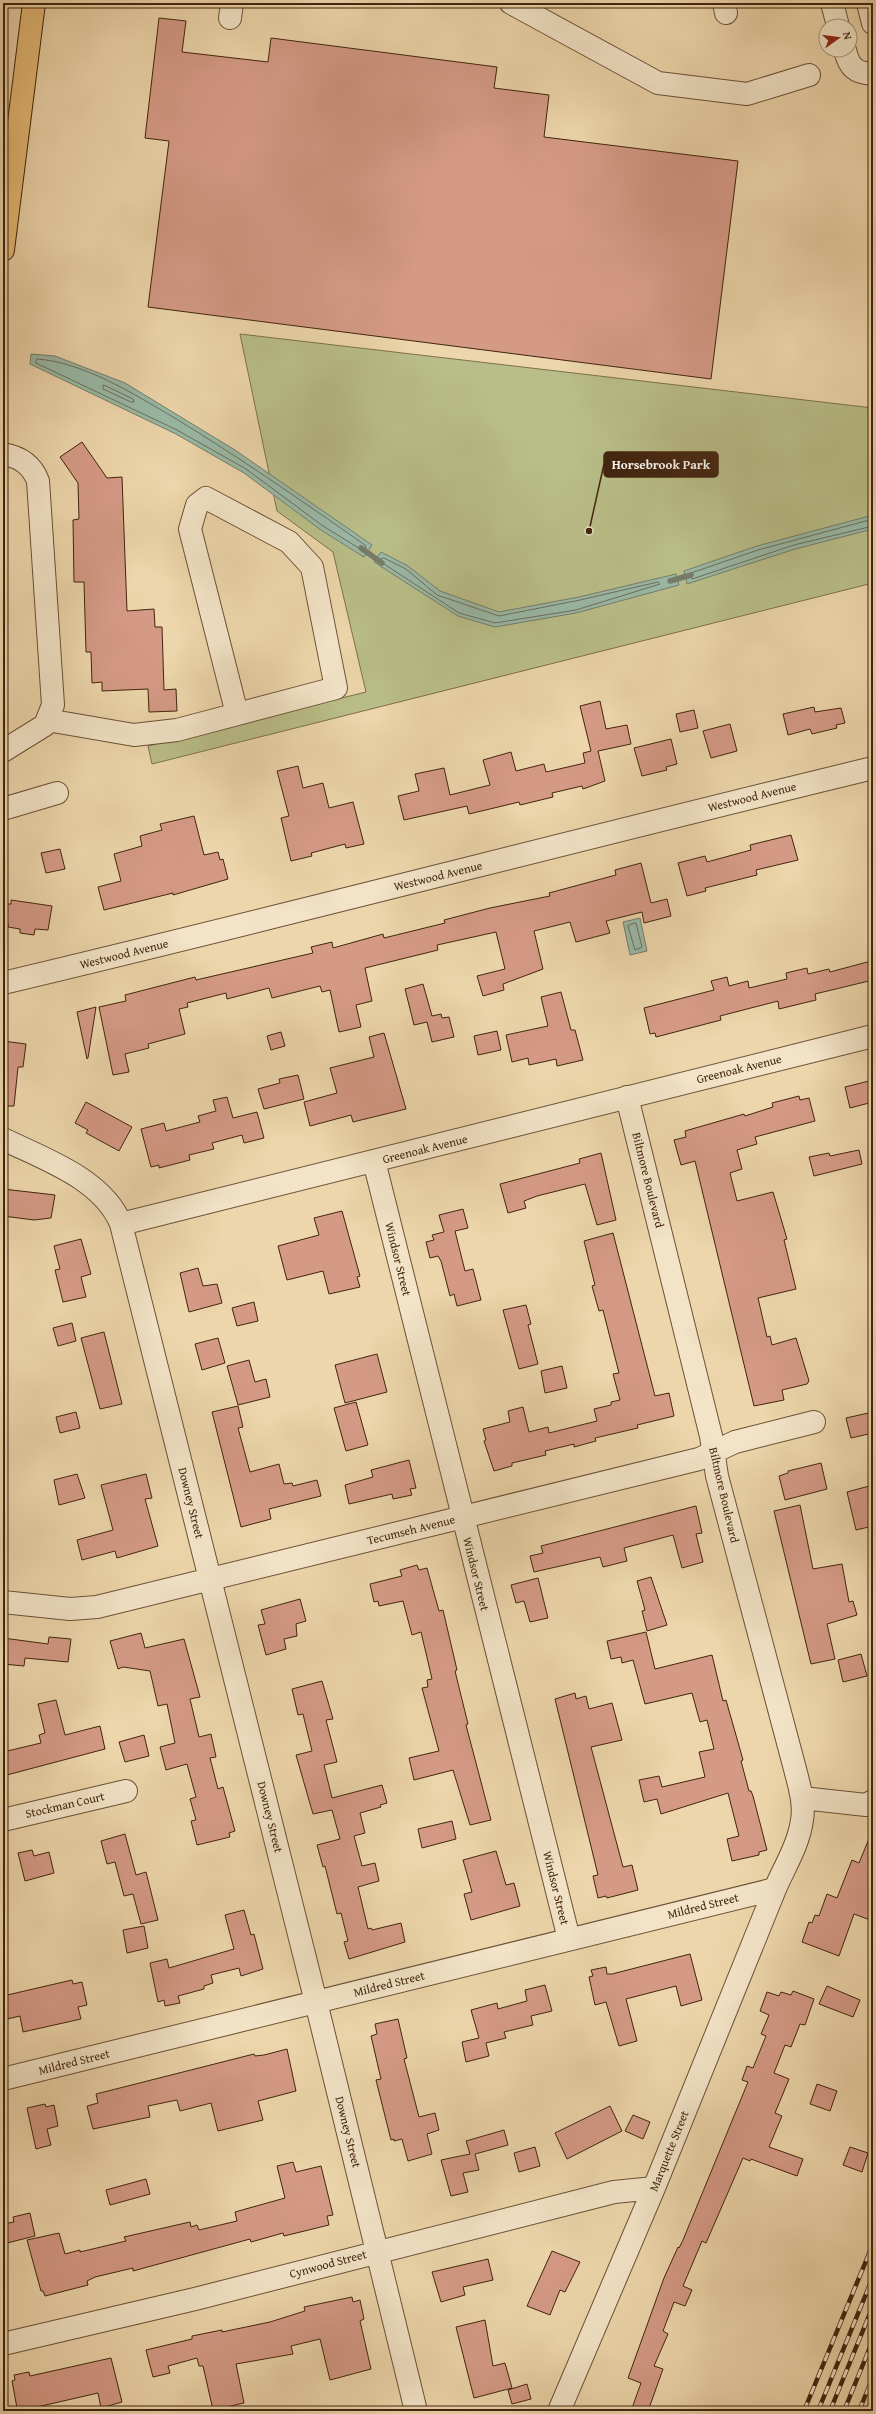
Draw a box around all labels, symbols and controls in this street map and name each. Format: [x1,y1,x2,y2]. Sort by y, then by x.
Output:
north arrow [818,18,858,58]
text: N [839,30,857,42]
callout: Horsebrook Park [604,452,718,477]
text: Horsebrook Park [612,455,711,474]
street label: Westwood Avenue [706,777,798,816]
street label: Westwood Avenue [392,856,484,895]
street label: Westwood Avenue [78,934,170,973]
street label: Greenoak Avenue [694,1050,784,1087]
street label: Greenoak Avenue [380,1130,470,1167]
street label: Biltmore Boulevard [628,1130,669,1230]
street label: Windsor Street [381,1220,416,1298]
street label: Biltmore Boulevard [705,1445,744,1545]
street label: Downey Street [174,1465,209,1541]
street label: Tecumseh Avenue [365,1510,457,1549]
street label: Windsor Street [459,1535,494,1613]
street label: Downey Street [253,1779,288,1855]
street label: Stockman Court [24,1787,107,1822]
street label: Windsor Street [539,1849,574,1927]
street label: Mildred Street [666,1888,741,1923]
street label: Mildred Street [352,1966,427,2001]
street label: Mildred Street [37,2044,112,2079]
street label: Downey Street [331,2094,366,2170]
street label: Marquette Street [645,2107,693,2194]
street label: Cynwood Street [287,2245,369,2282]

